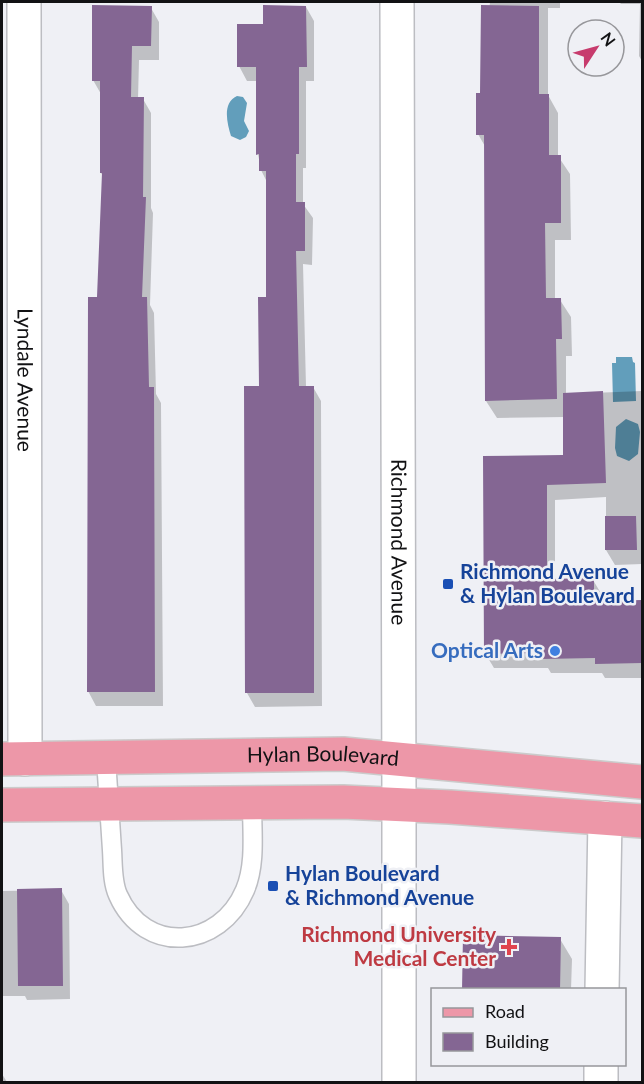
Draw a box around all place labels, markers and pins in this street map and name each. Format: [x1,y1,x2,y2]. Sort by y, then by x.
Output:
place label: Richmond Avenue & Hylan Boulevard [460,558,635,607]
marker: Richmond Avenue & Hylan Boulevard [441,577,455,591]
place label: Optical Arts [431,637,543,662]
marker: Optical Arts [548,644,562,658]
place label: Hylan Boulevard & Richmond Avenue [285,860,474,909]
marker: Hylan Boulevard & Richmond Avenue [266,879,280,893]
place label: Richmond University Medical Center [301,921,497,970]
marker: Richmond University Medical Center [500,938,518,956]

